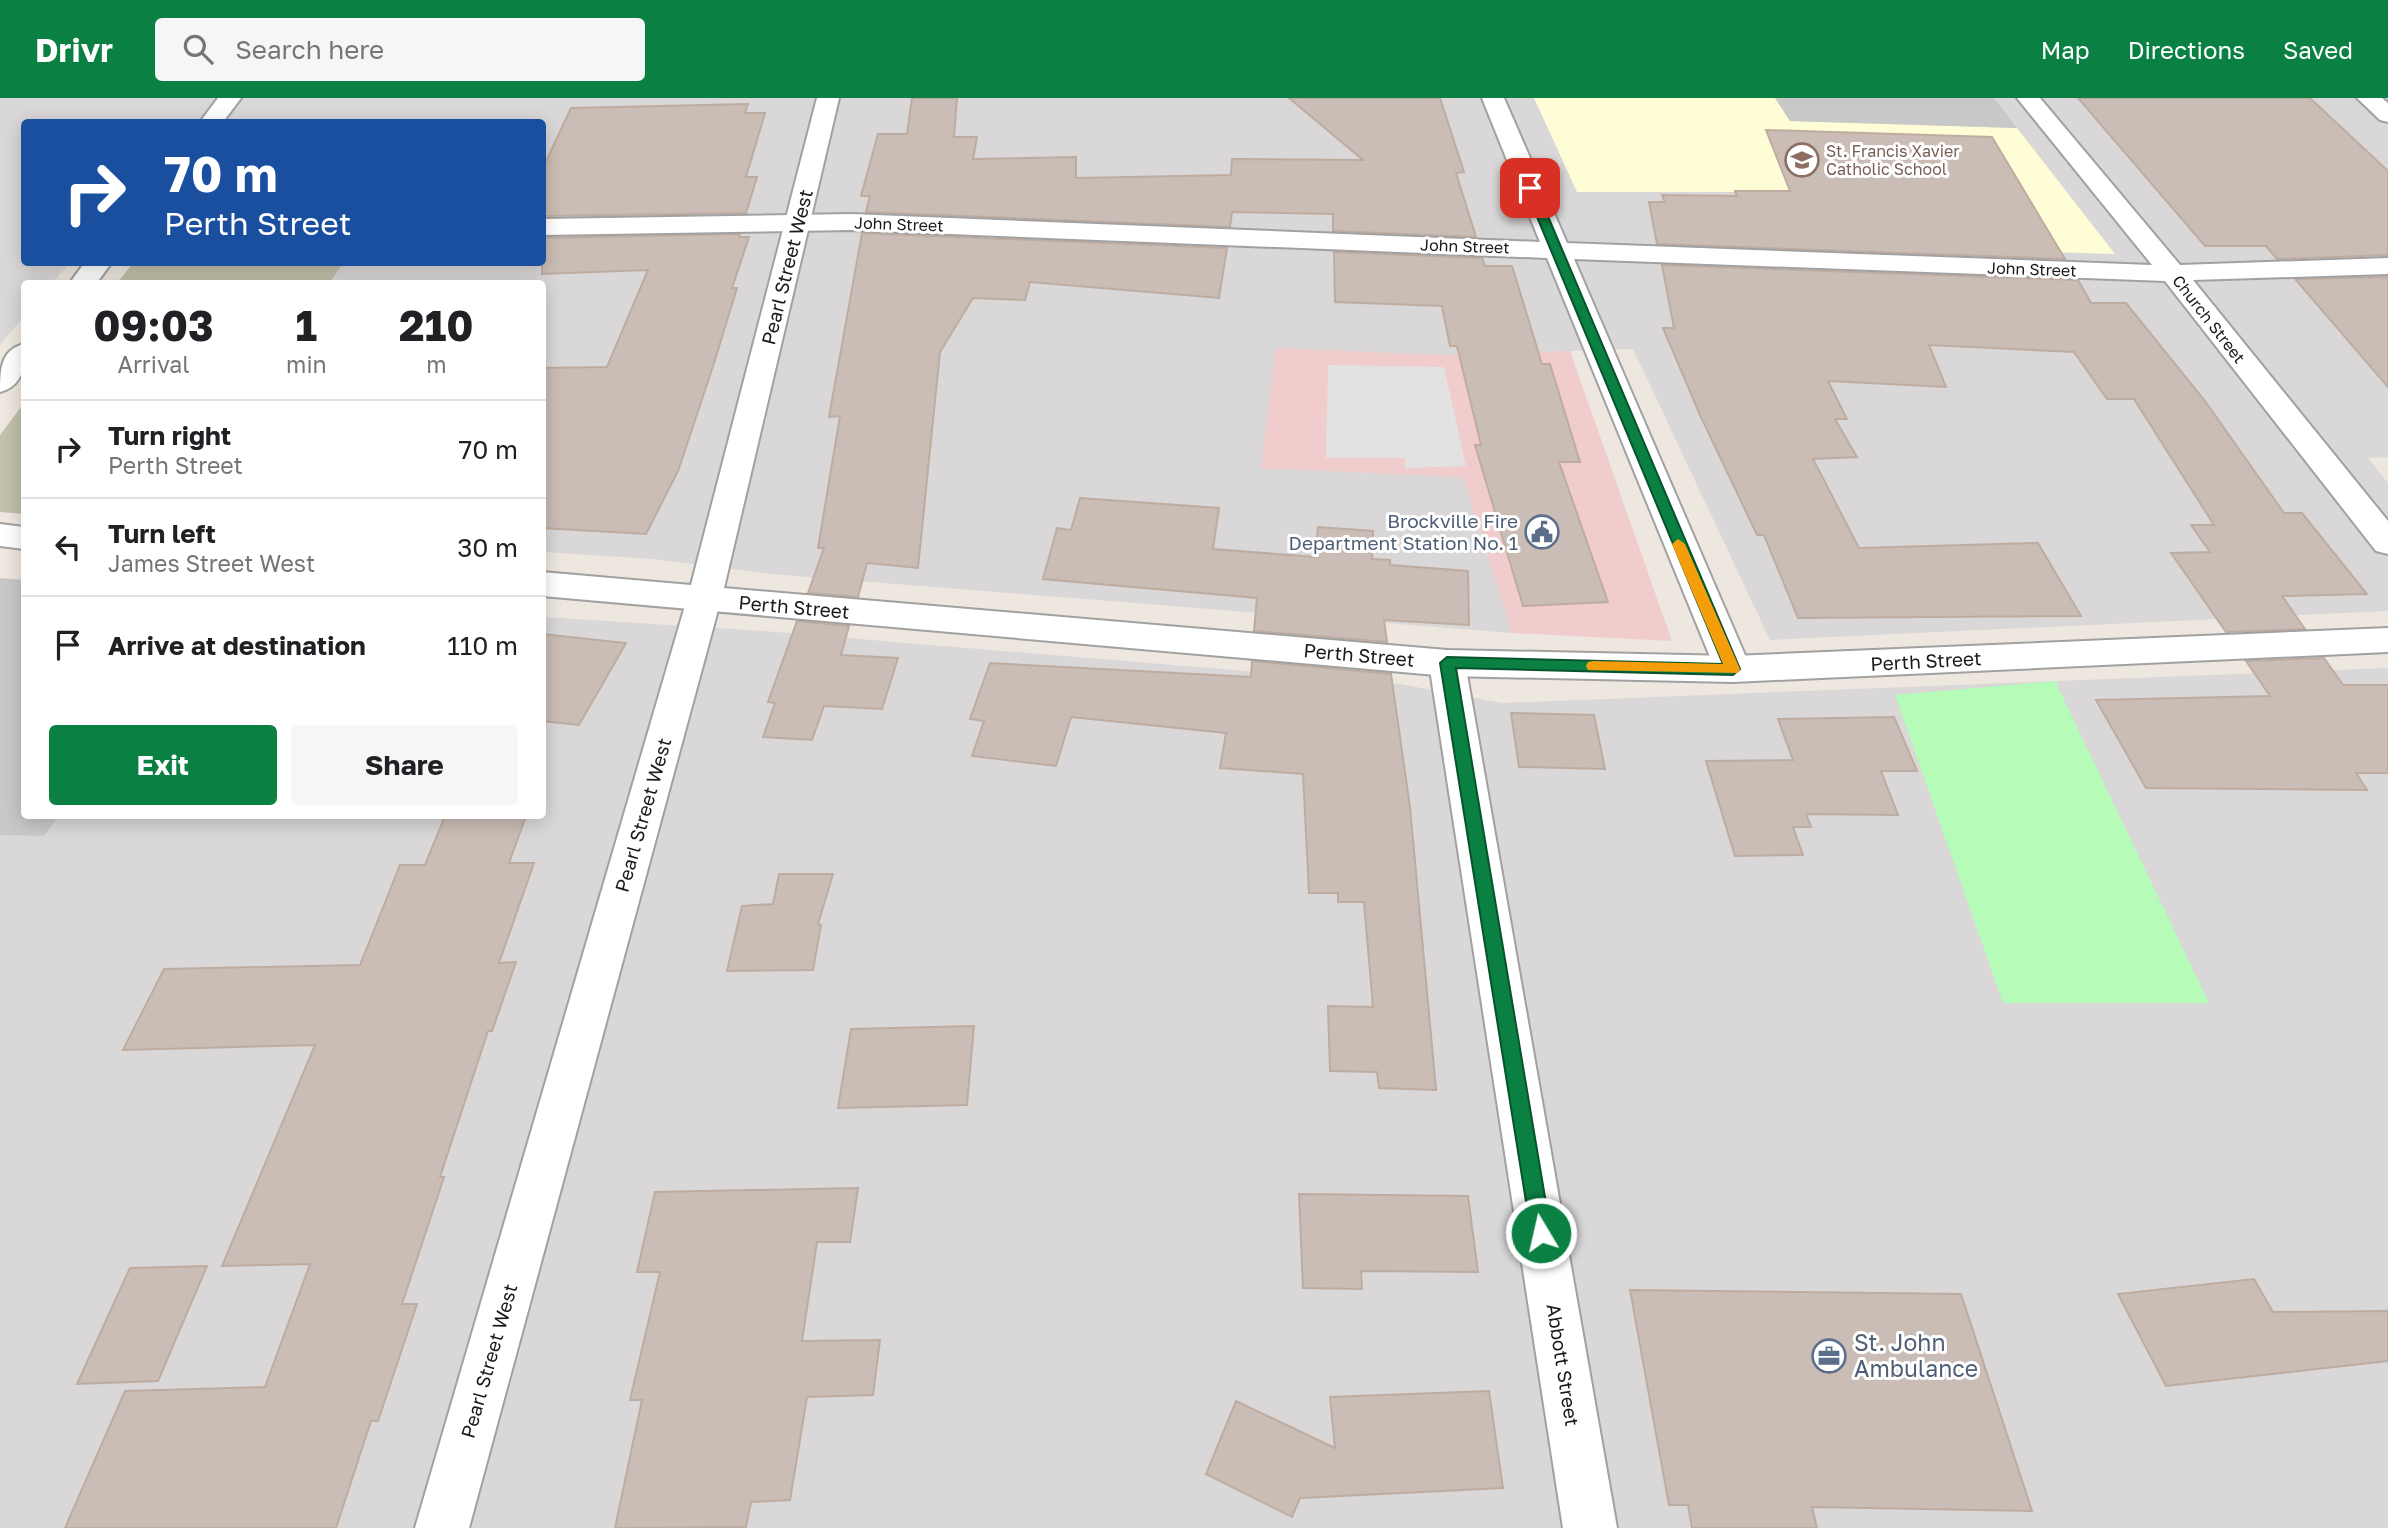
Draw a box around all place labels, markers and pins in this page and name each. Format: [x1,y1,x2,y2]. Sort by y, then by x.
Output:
school or university icon: St. Francis Xavier Catholic School [1783,141,1821,179]
place label: St. Francis Xavier Catholic School [1826,141,1959,179]
pin [1500,158,1560,218]
place label: Brockville Fire Department Station No. 1 [1289,509,1518,554]
public building icon: Brockville Fire Department Station No. 1 [1523,513,1561,551]
place label: St. John Ambulance [1854,1328,1978,1382]
office icon: St. John Ambulance [1810,1337,1848,1375]

